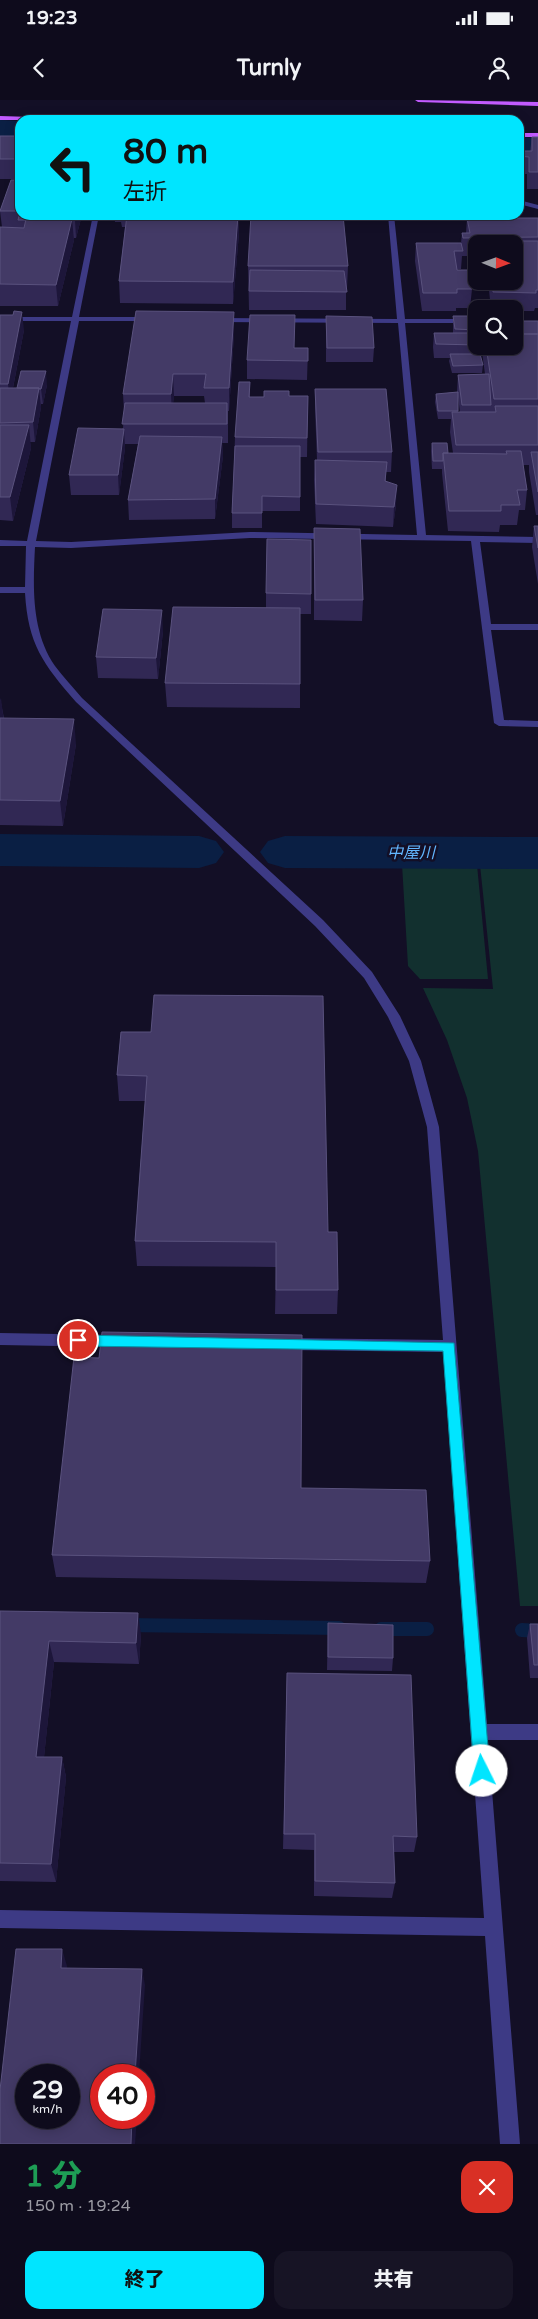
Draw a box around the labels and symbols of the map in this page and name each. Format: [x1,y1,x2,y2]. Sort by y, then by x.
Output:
north arrow [468,235,522,290]
water label: 中屋川 [387,843,437,863]
pin [57,1319,99,1361]
position arrow [455,1744,507,1796]
speed limit sign: 40 [90,2064,155,2129]

